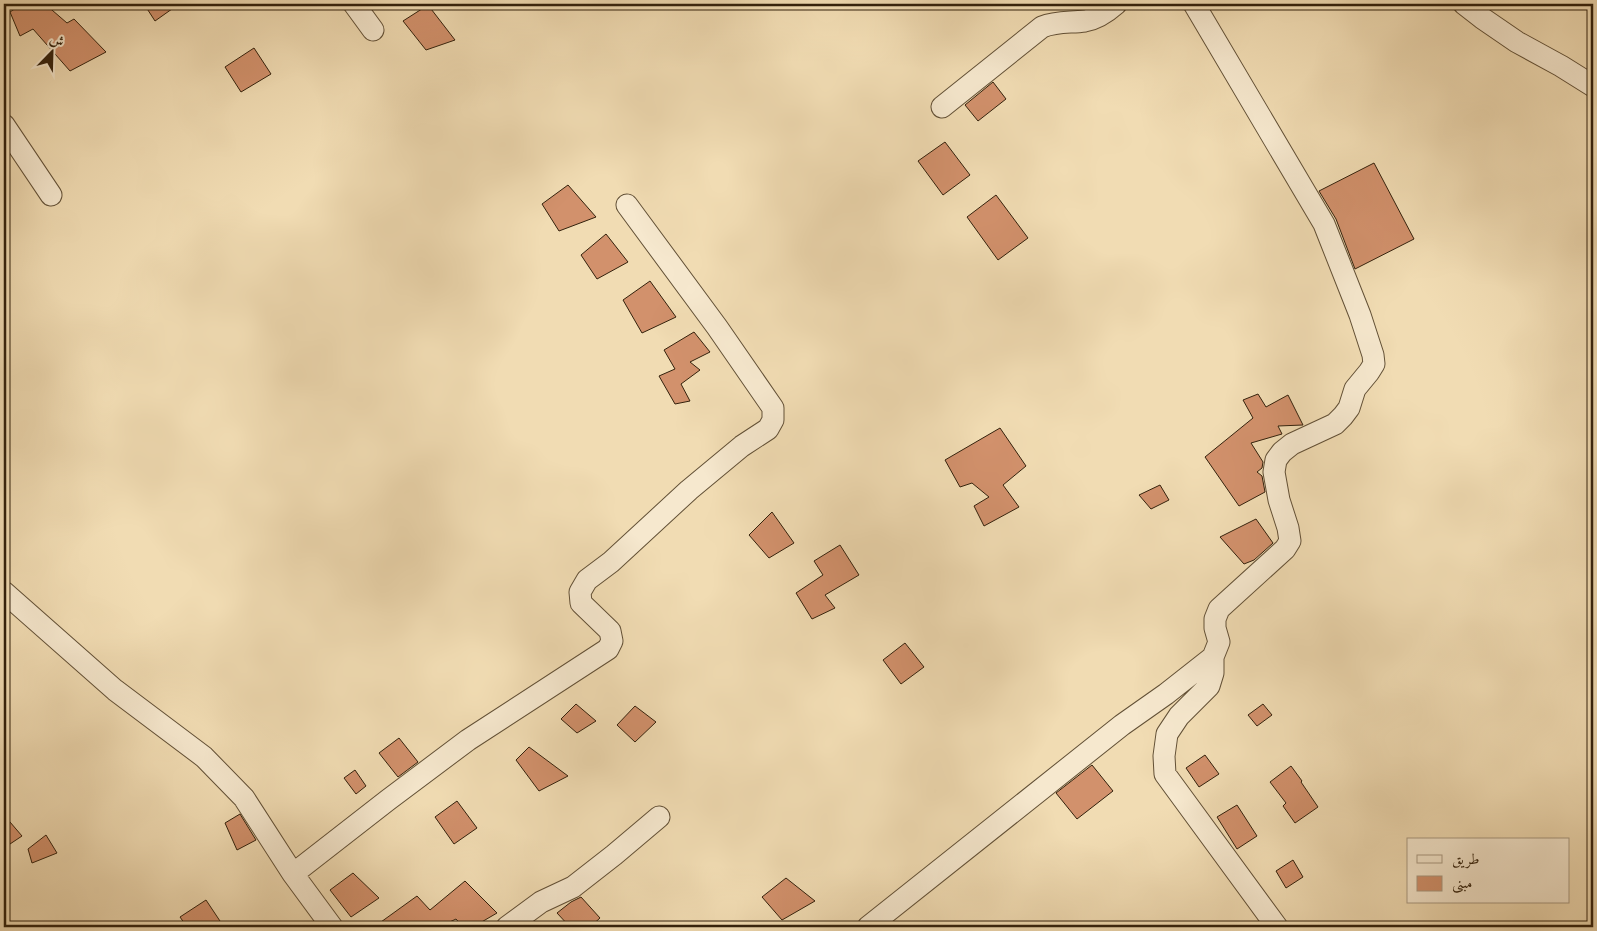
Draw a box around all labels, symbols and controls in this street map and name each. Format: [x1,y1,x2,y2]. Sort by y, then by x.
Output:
north arrow [28,28,78,78]
text: ش [47,29,67,51]
legend [1407,838,1570,904]
text: طريق [1452,849,1479,869]
text: مبنى [1452,873,1472,894]

